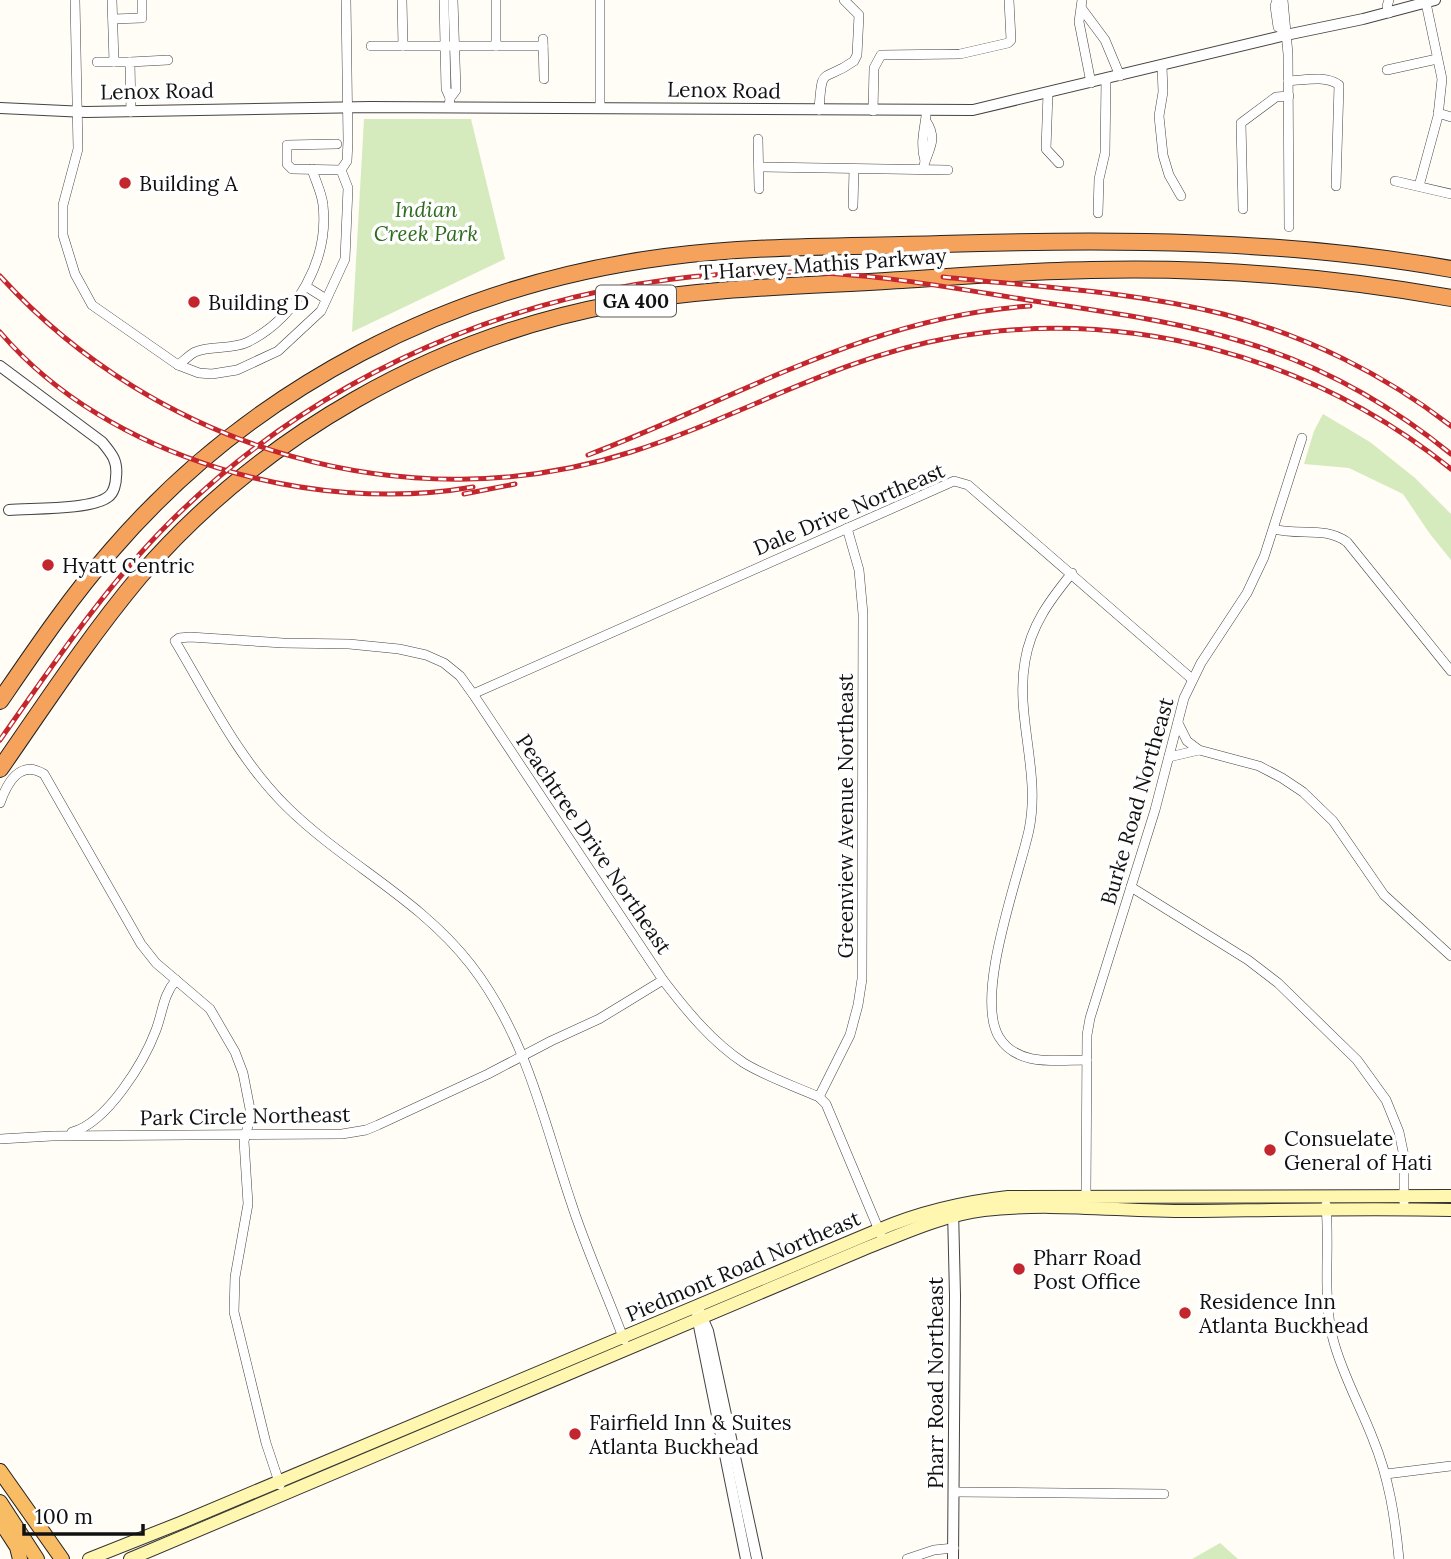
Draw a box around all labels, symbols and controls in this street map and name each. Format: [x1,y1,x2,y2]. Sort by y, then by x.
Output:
street label: Lenox Road [667,76,781,104]
street label: Lenox Road [100,77,214,105]
place label: Building A [139,170,238,197]
marker: Building A [117,175,133,191]
park label: Indian Creek Park [374,196,478,247]
street label: T Harvey Mathis Parkway [699,242,947,286]
road number: GA 400 [596,286,676,316]
place label: Building D [208,289,309,316]
marker: Building D [186,294,202,310]
street label: Dale Drive Northeast [749,456,949,561]
place label: Hyatt Centric [62,552,195,579]
marker: Hyatt Centric [40,557,56,573]
street label: Greenview Avenue Northeast [832,673,859,959]
street label: Burke Road Northeast [1094,693,1180,908]
street label: Peachtree Drive Northeast [510,729,678,960]
street label: Park Circle Northeast [139,1101,351,1131]
place label: Consuelate General of Hati [1284,1125,1432,1176]
marker: Consuelate General of Hati [1262,1142,1278,1158]
street label: Piedmont Road Northeast [622,1204,865,1328]
place label: Pharr Road Post Office [1033,1244,1141,1295]
marker: Pharr Road Post Office [1011,1261,1027,1277]
street label: Pharr Road Northeast [922,1276,949,1489]
place label: Residence Inn Atlanta Buckhead [1198,1288,1369,1339]
marker: Residence Inn Atlanta Buckhead [1177,1305,1193,1321]
place label: Fairfield Inn & Suites Atlanta Buckhead [588,1409,792,1460]
marker: Fairfield Inn & Suites Atlanta Buckhead [567,1426,583,1442]
scale bar [24,1492,144,1536]
text: 100 m [35,1503,93,1530]

